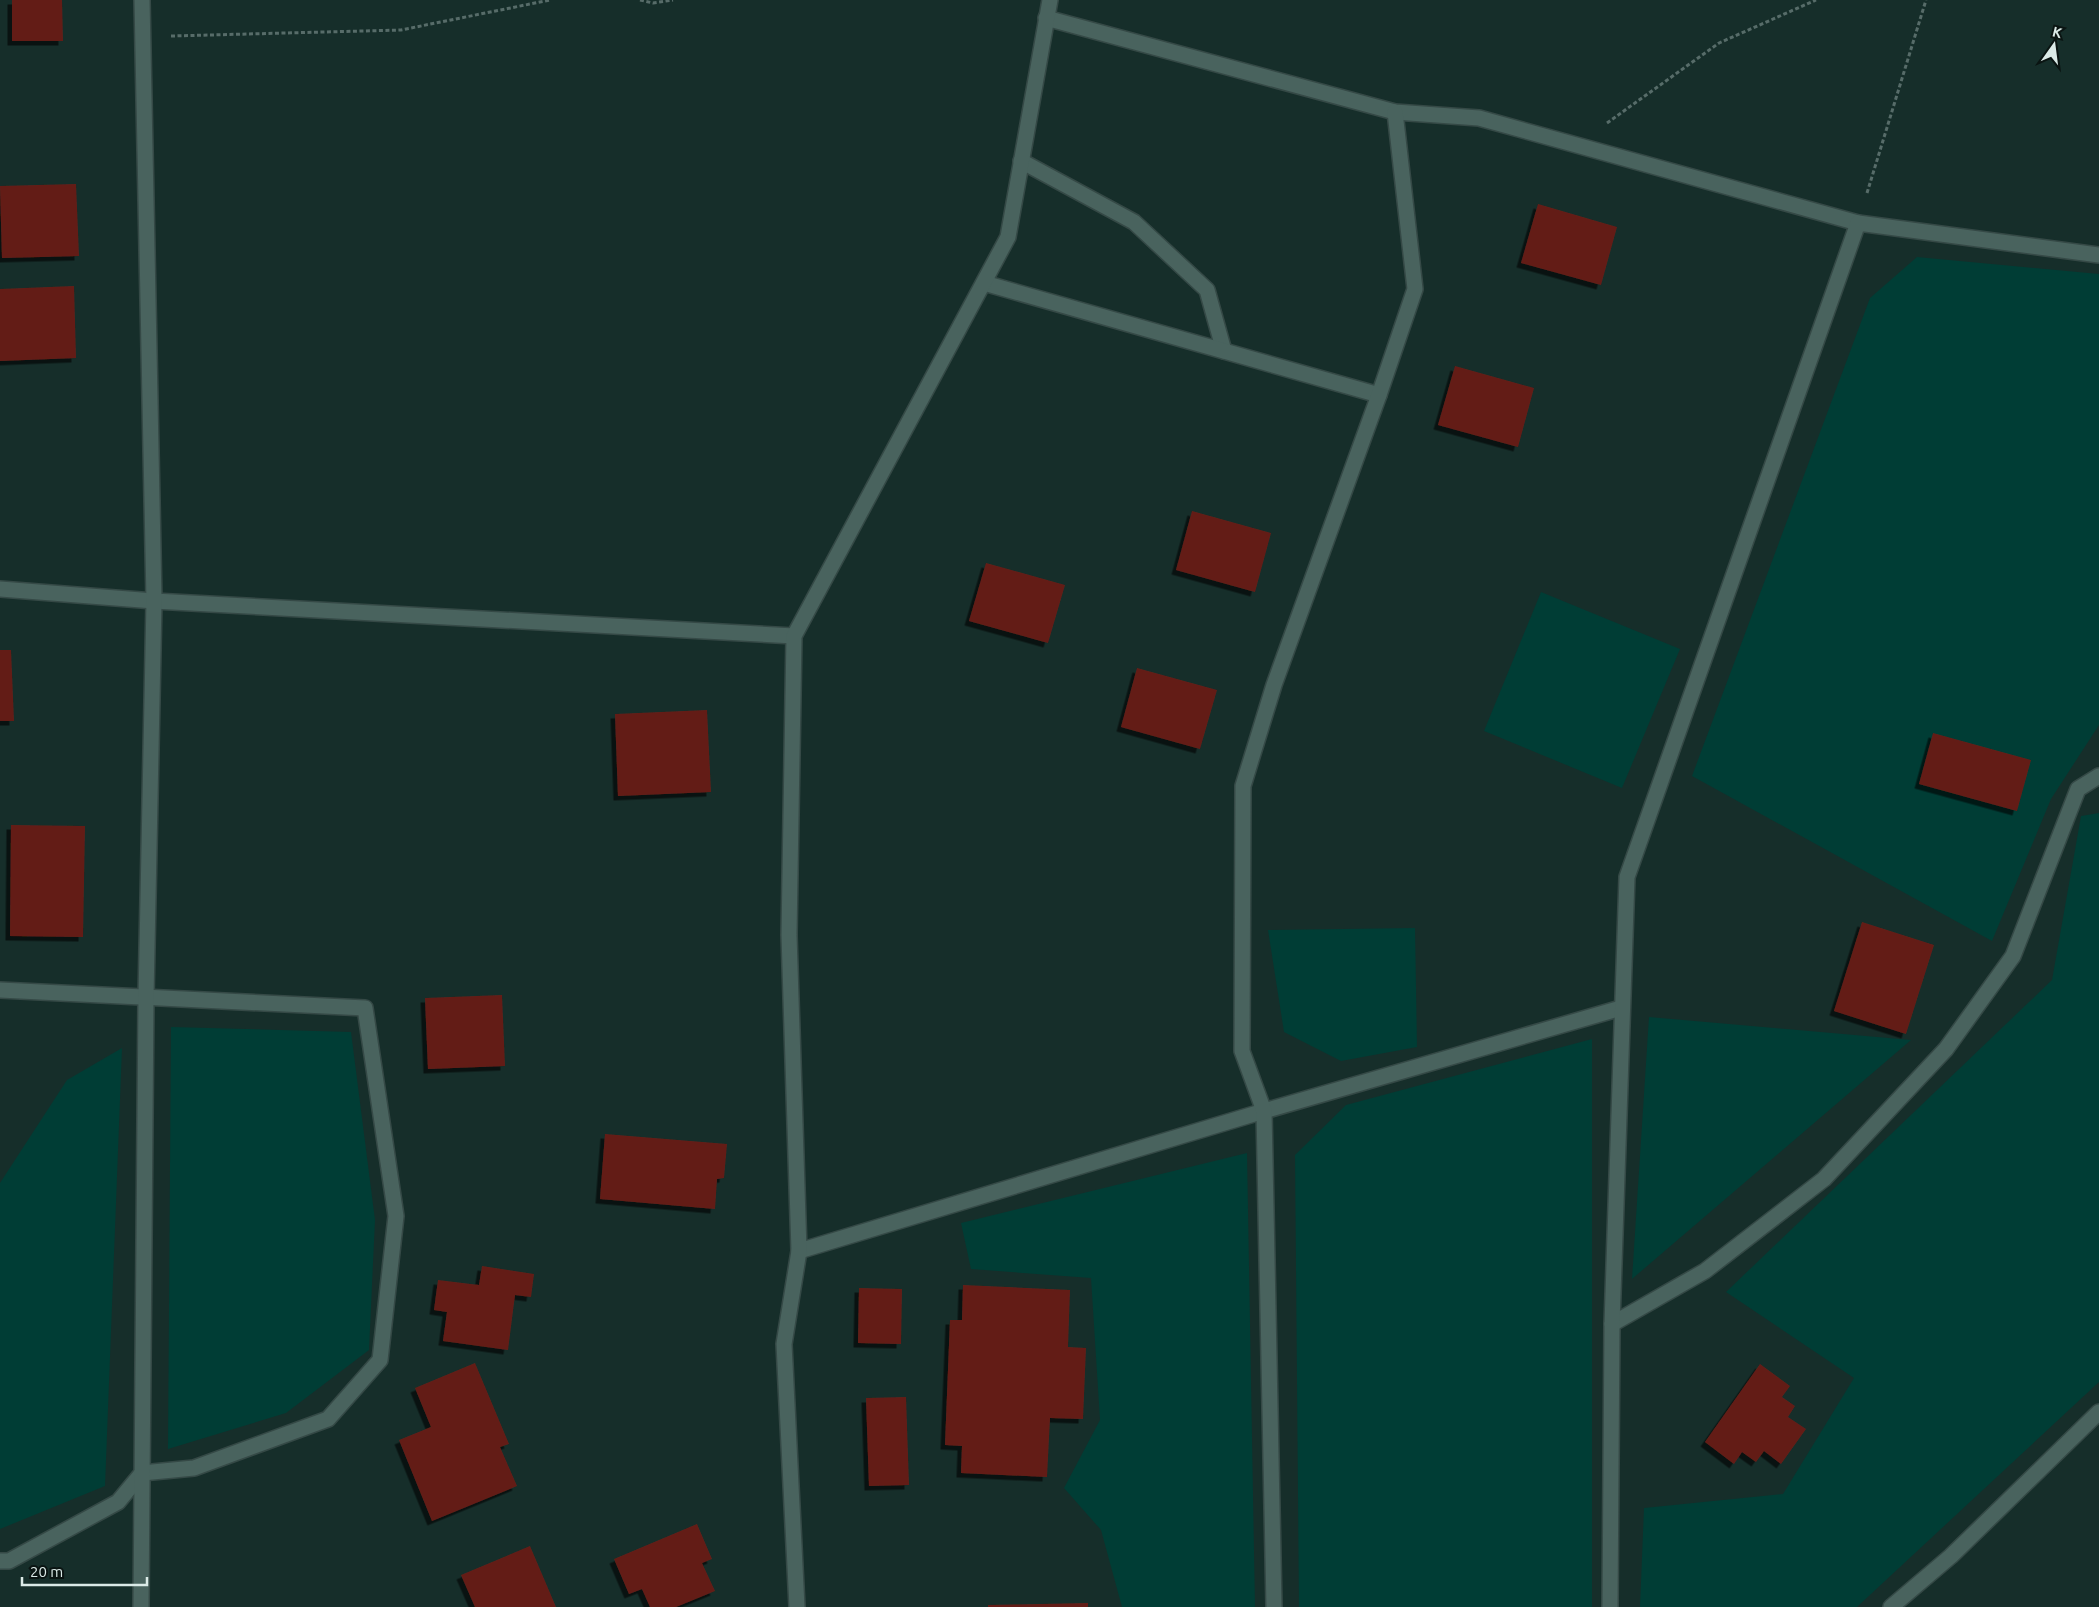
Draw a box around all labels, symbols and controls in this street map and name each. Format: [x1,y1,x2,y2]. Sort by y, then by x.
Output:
north arrow [2029,20,2079,70]
text: K [2051,23,2064,41]
scale bar [22,1554,148,1586]
text: 20 m [30,1563,63,1580]

